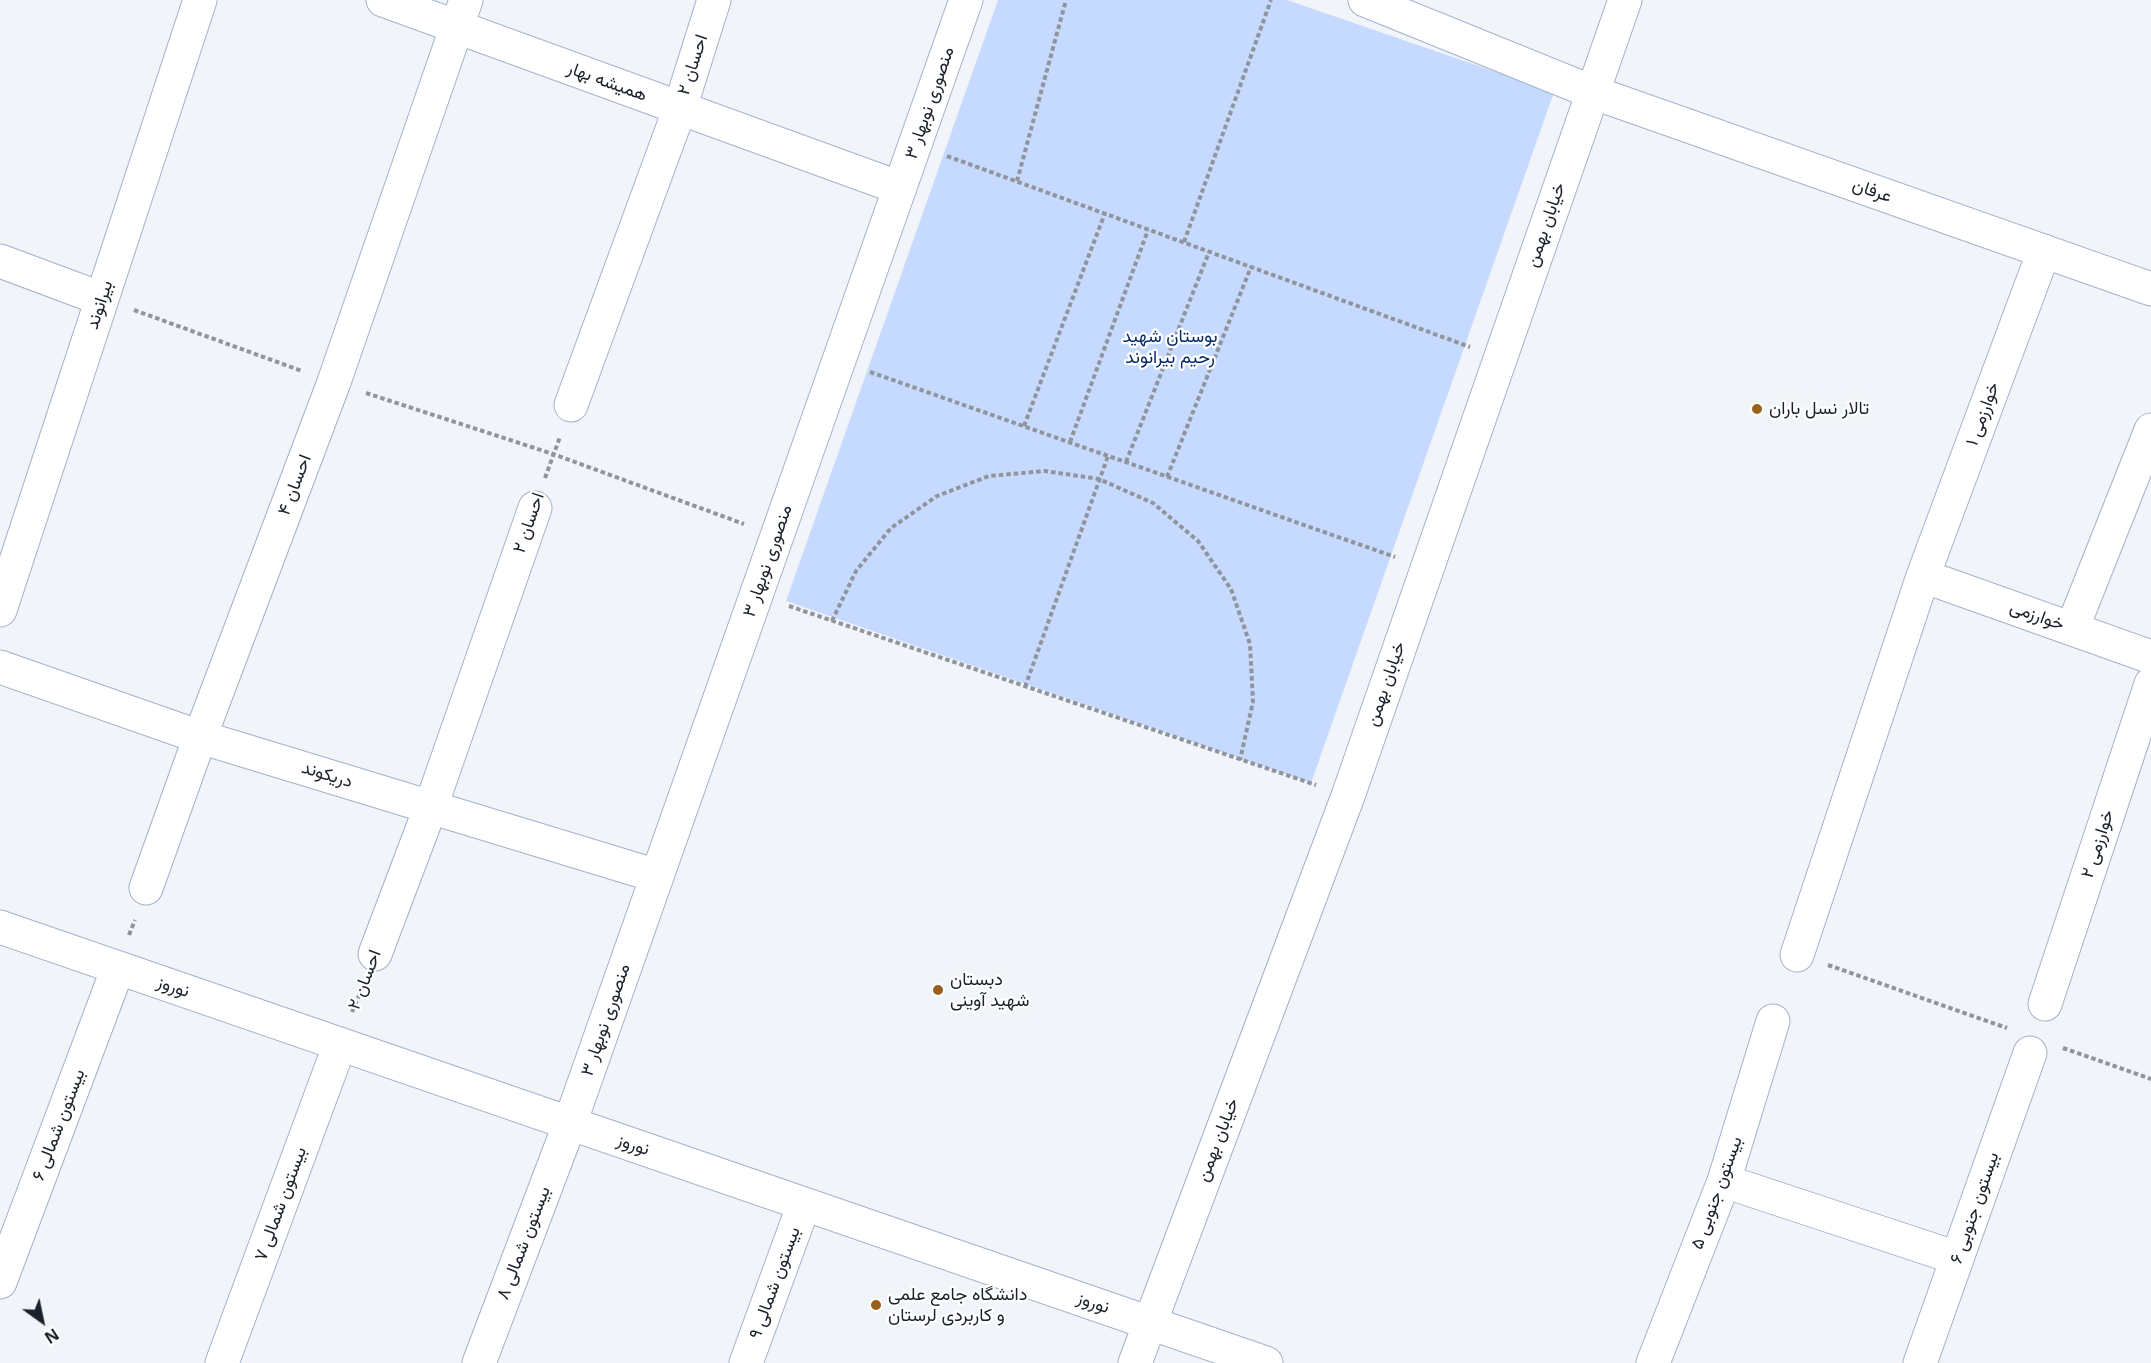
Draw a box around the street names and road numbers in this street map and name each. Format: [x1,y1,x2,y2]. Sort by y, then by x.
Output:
street label: احسان ۲ [673,32,713,98]
street label: منصوری نوبهار ۳ [901,44,959,162]
street label: همیشه بهار [564,58,650,106]
street label: عرفان [1849,174,1895,208]
street label: خیابان بهمن [1522,180,1570,270]
street label: بیرانوند [82,278,118,332]
street label: خوارزمی ۱ [1961,379,2005,449]
street label: احسان ۴ [274,452,316,518]
street label: احسان ۲ [509,490,549,556]
street label: منصوری نوبهار ۳ [739,502,797,620]
street label: خوارزمی [2007,596,2067,636]
street label: خیابان بهمن [1362,639,1410,729]
street label: دریکوند [299,757,355,793]
street label: خوارزمی ۲ [2077,807,2119,881]
street label: احسان ۲ [344,947,386,1013]
street label: منصوری نوبهار ۳ [577,961,635,1079]
street label: نوروز [154,971,192,1003]
street label: بیستون شمالی ۶ [28,1066,90,1184]
street label: خیابان بهمن [1192,1095,1244,1185]
street label: نوروز [614,1129,652,1161]
street label: بیستون جنوبی ۵ [1687,1134,1747,1252]
street label: بیستون شمالی ۷ [250,1144,312,1264]
street label: بیستون جنوبی ۶ [1946,1149,2004,1267]
street label: بیستون شمالی ۸ [492,1183,556,1303]
street label: بیستون شمالی ۹ [745,1224,805,1342]
street label: نوروز [1074,1287,1112,1319]

